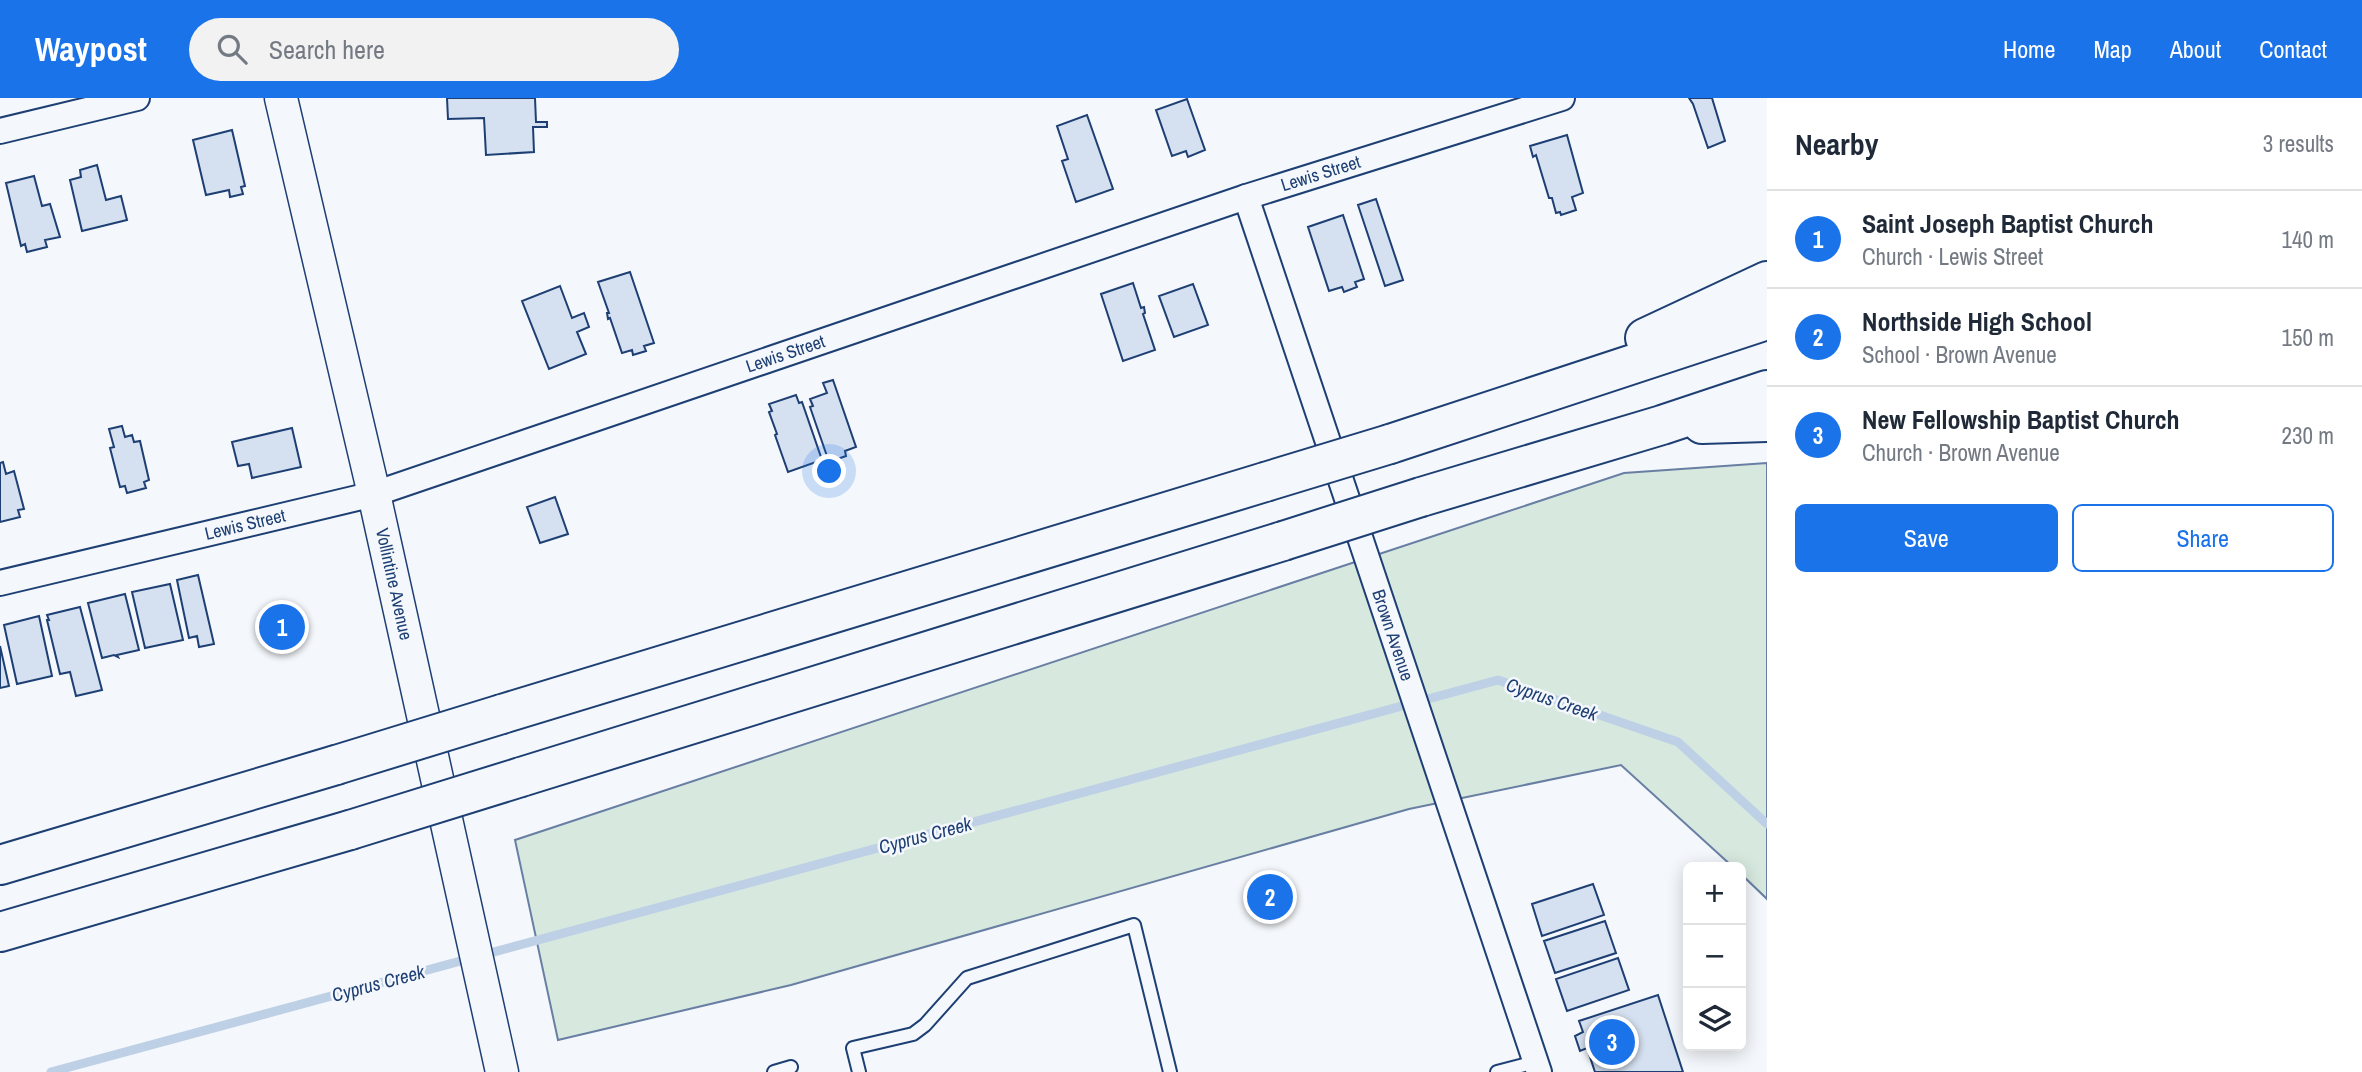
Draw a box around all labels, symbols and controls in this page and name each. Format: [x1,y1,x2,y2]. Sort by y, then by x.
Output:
search box [189,18,679,81]
text: Waypost [35,27,147,71]
icon: search [213,30,251,68]
text: Search here [269,32,385,67]
text: Home [2003,33,2055,65]
text: Map [2093,33,2132,65]
text: About [2170,33,2221,65]
text: Contact [2259,33,2327,65]
text: Nearby [1795,124,1878,164]
text: 3 results [2263,128,2334,159]
street label: Lewis Street [1278,149,1364,197]
text: Saint Joseph Baptist Church [1862,206,2153,241]
text: 1 [1813,224,1823,255]
text: 140 m [2282,224,2334,255]
text: Church · Lewis Street [1862,241,2043,272]
text: Northside High School [1862,304,2092,339]
text: 2 [1813,322,1823,353]
text: 150 m [2282,322,2334,353]
street label: Lewis Street [742,328,828,378]
text: School · Brown Avenue [1862,339,2057,370]
text: New Fellowship Baptist Church [1862,402,2180,437]
text: 3 [1813,420,1823,451]
text: 230 m [2282,420,2334,451]
text: Church · Brown Avenue [1862,437,2060,468]
your location [812,454,846,488]
street label: Lewis Street [202,503,288,546]
button: Save [1795,504,2058,572]
button: Share [2072,504,2334,572]
street label: Vollintine Avenue [370,526,419,642]
street label: Brown Avenue [1366,586,1420,684]
pin: 1 [259,601,305,653]
water label: Cyprus Creek [1503,671,1602,727]
water label: Cyprus Creek [876,810,976,860]
map controls [1683,862,1746,1051]
button: + [1683,862,1746,925]
pin: 2 [1247,871,1293,923]
button: − [1683,925,1746,988]
water label: Cyprus Creek [329,958,429,1008]
button: layers [1683,988,1746,1051]
pin: 3 [1589,1016,1635,1068]

